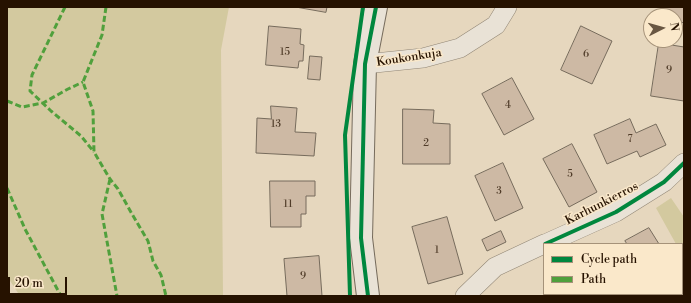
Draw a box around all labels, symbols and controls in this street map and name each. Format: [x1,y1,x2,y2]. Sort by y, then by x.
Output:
north arrow [643,8,683,48]
text: N [667,22,681,32]
street label: Koukonkuja [375,46,443,70]
house number: 15 [280,47,290,59]
house number: 6 [583,49,589,61]
house number: 9 [666,65,672,77]
house number: 4 [505,100,511,112]
house number: 13 [271,119,281,131]
house number: 7 [627,134,633,146]
house number: 2 [423,138,429,150]
house number: 5 [567,169,573,181]
street label: Karhunkierros [563,179,641,229]
house number: 3 [496,186,502,198]
house number: 11 [284,199,292,211]
legend [543,243,683,295]
house number: 1 [435,245,439,257]
text: Cycle path [581,252,637,267]
scale bar [10,269,69,295]
house number: 9 [300,271,306,283]
text: Path [581,272,606,287]
text: 20 m [15,276,43,291]

